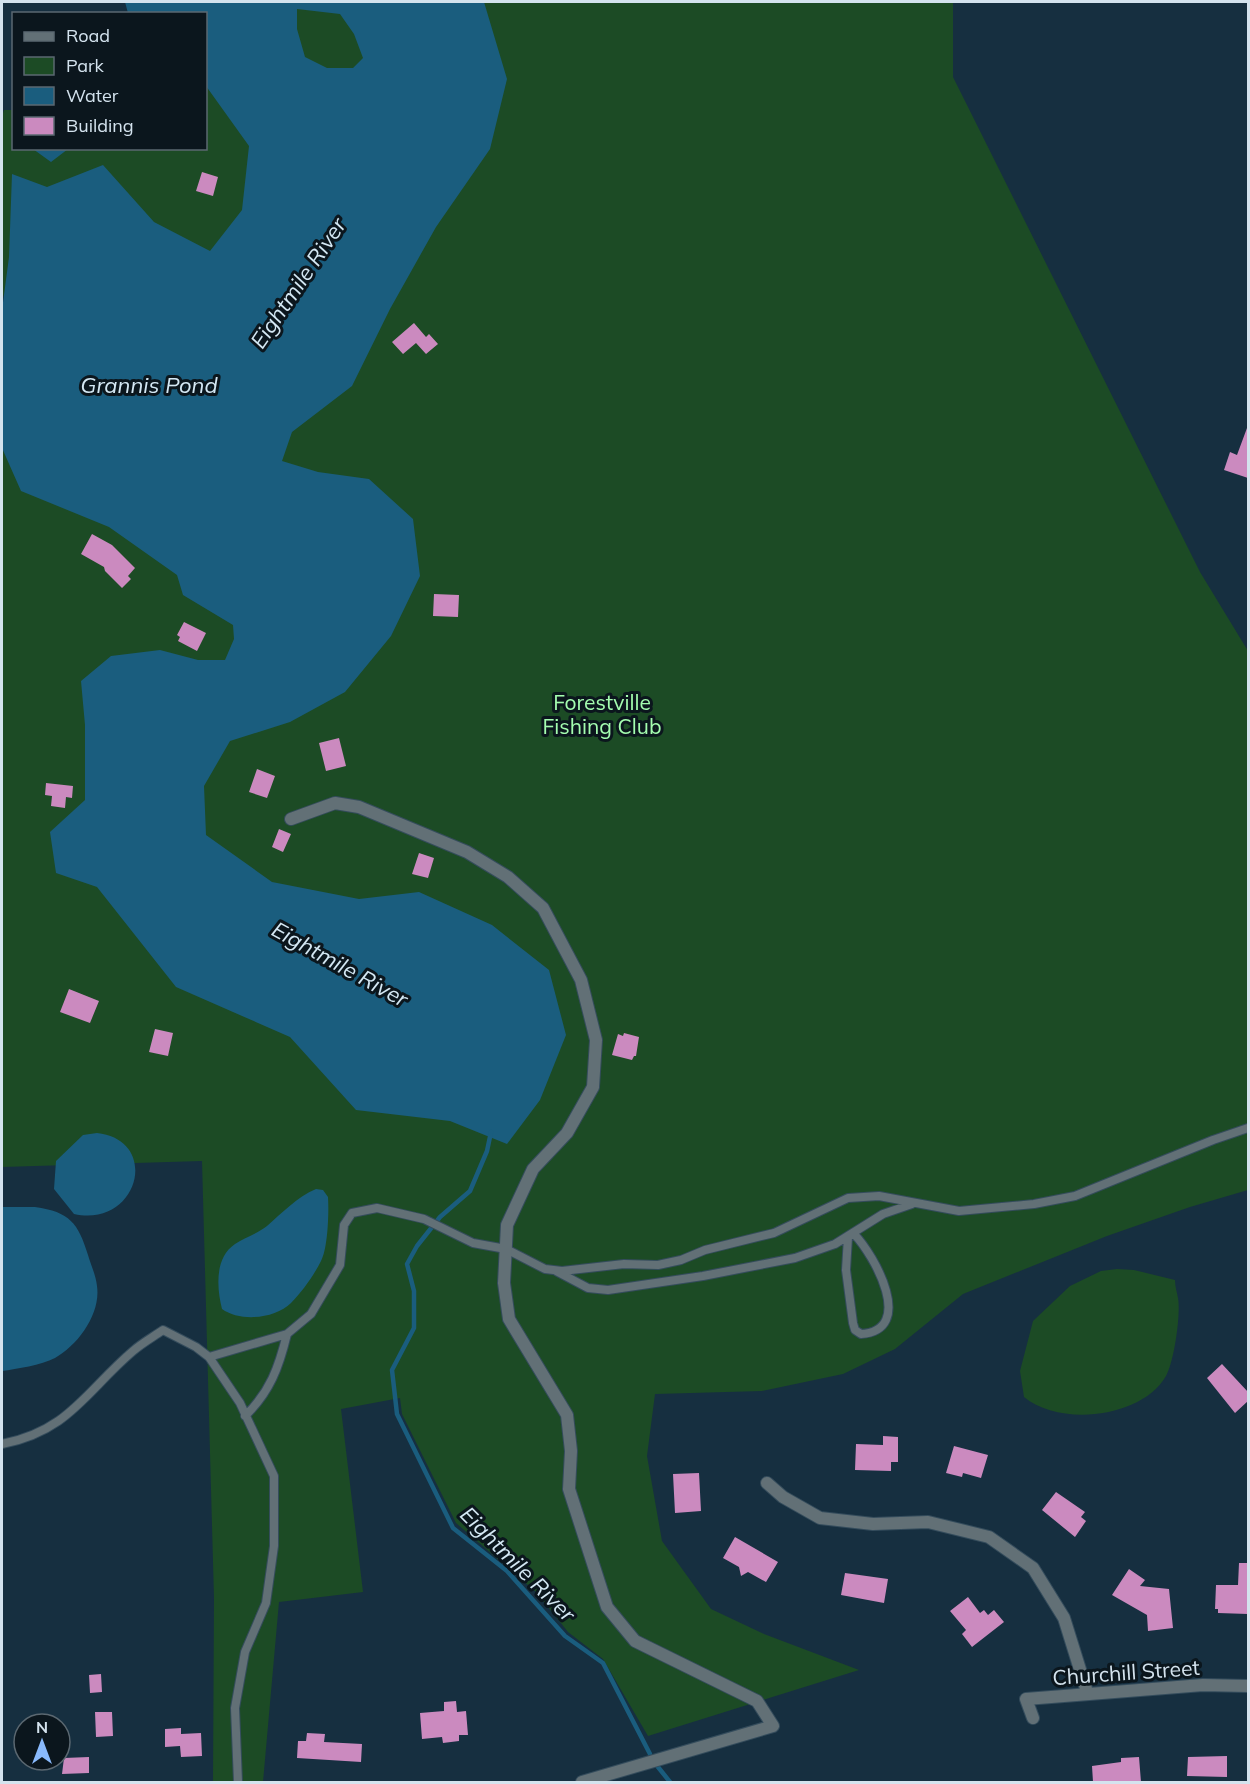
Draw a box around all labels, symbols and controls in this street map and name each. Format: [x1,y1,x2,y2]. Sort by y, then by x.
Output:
legend [12,12,207,150]
text: Road [66,24,110,47]
text: Park [66,54,105,77]
text: Water [66,84,119,107]
text: Building [66,114,134,137]
water label: Eightmile River [244,212,353,354]
water label: Grannis Pond [80,371,218,399]
park label: Forestville Fishing Club [542,689,662,739]
water label: Eightmile River [267,915,414,1013]
water label: Eightmile River [455,1501,582,1628]
street label: Churchill Street [1052,1654,1200,1690]
north arrow [12,1712,72,1772]
text: N [36,1717,48,1737]

